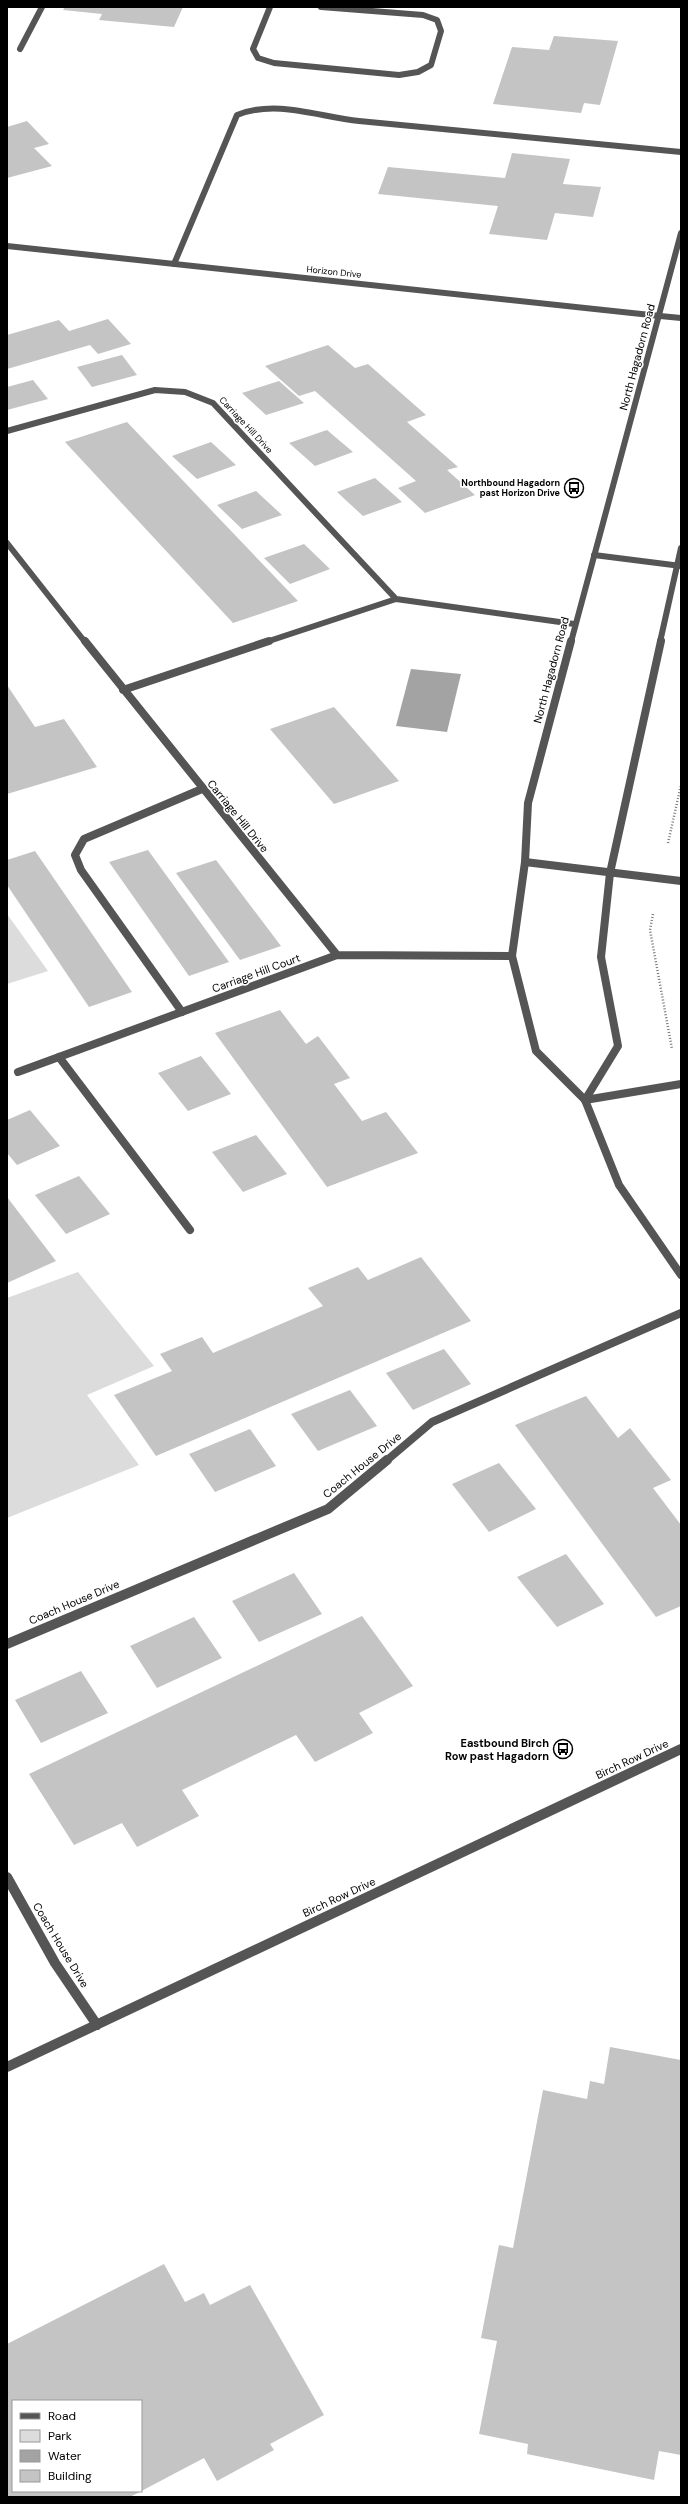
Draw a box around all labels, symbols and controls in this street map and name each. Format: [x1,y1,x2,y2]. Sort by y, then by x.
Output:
street label: Horizon Drive [306,263,362,281]
street label: North Hagadorn Road [616,302,658,412]
street label: Carriage Hill Drive [217,394,275,456]
place label: Northbound Hagadorn past Horizon Drive [461,477,561,499]
bus stop icon: Northbound Hagadorn past Horizon Drive [563,477,585,499]
street label: North Hagadorn Road [530,615,572,725]
street label: Carriage Hill Drive [204,777,272,855]
street label: Carriage Hill Court [210,951,302,995]
street label: Coach House Drive [320,1429,404,1501]
street label: Coach House Drive [27,1577,121,1627]
place label: Eastbound Birch Row past Hagadorn [445,1736,549,1763]
street label: Birch Row Drive [593,1736,671,1782]
bus stop icon: Eastbound Birch Row past Hagadorn [552,1738,574,1760]
street label: Birch Row Drive [300,1874,378,1920]
street label: Coach House Drive [30,1900,92,1990]
legend [12,2400,142,2492]
text: Road [48,2408,76,2424]
text: Park [48,2428,72,2444]
text: Water [48,2448,82,2464]
text: Building [48,2468,92,2484]

